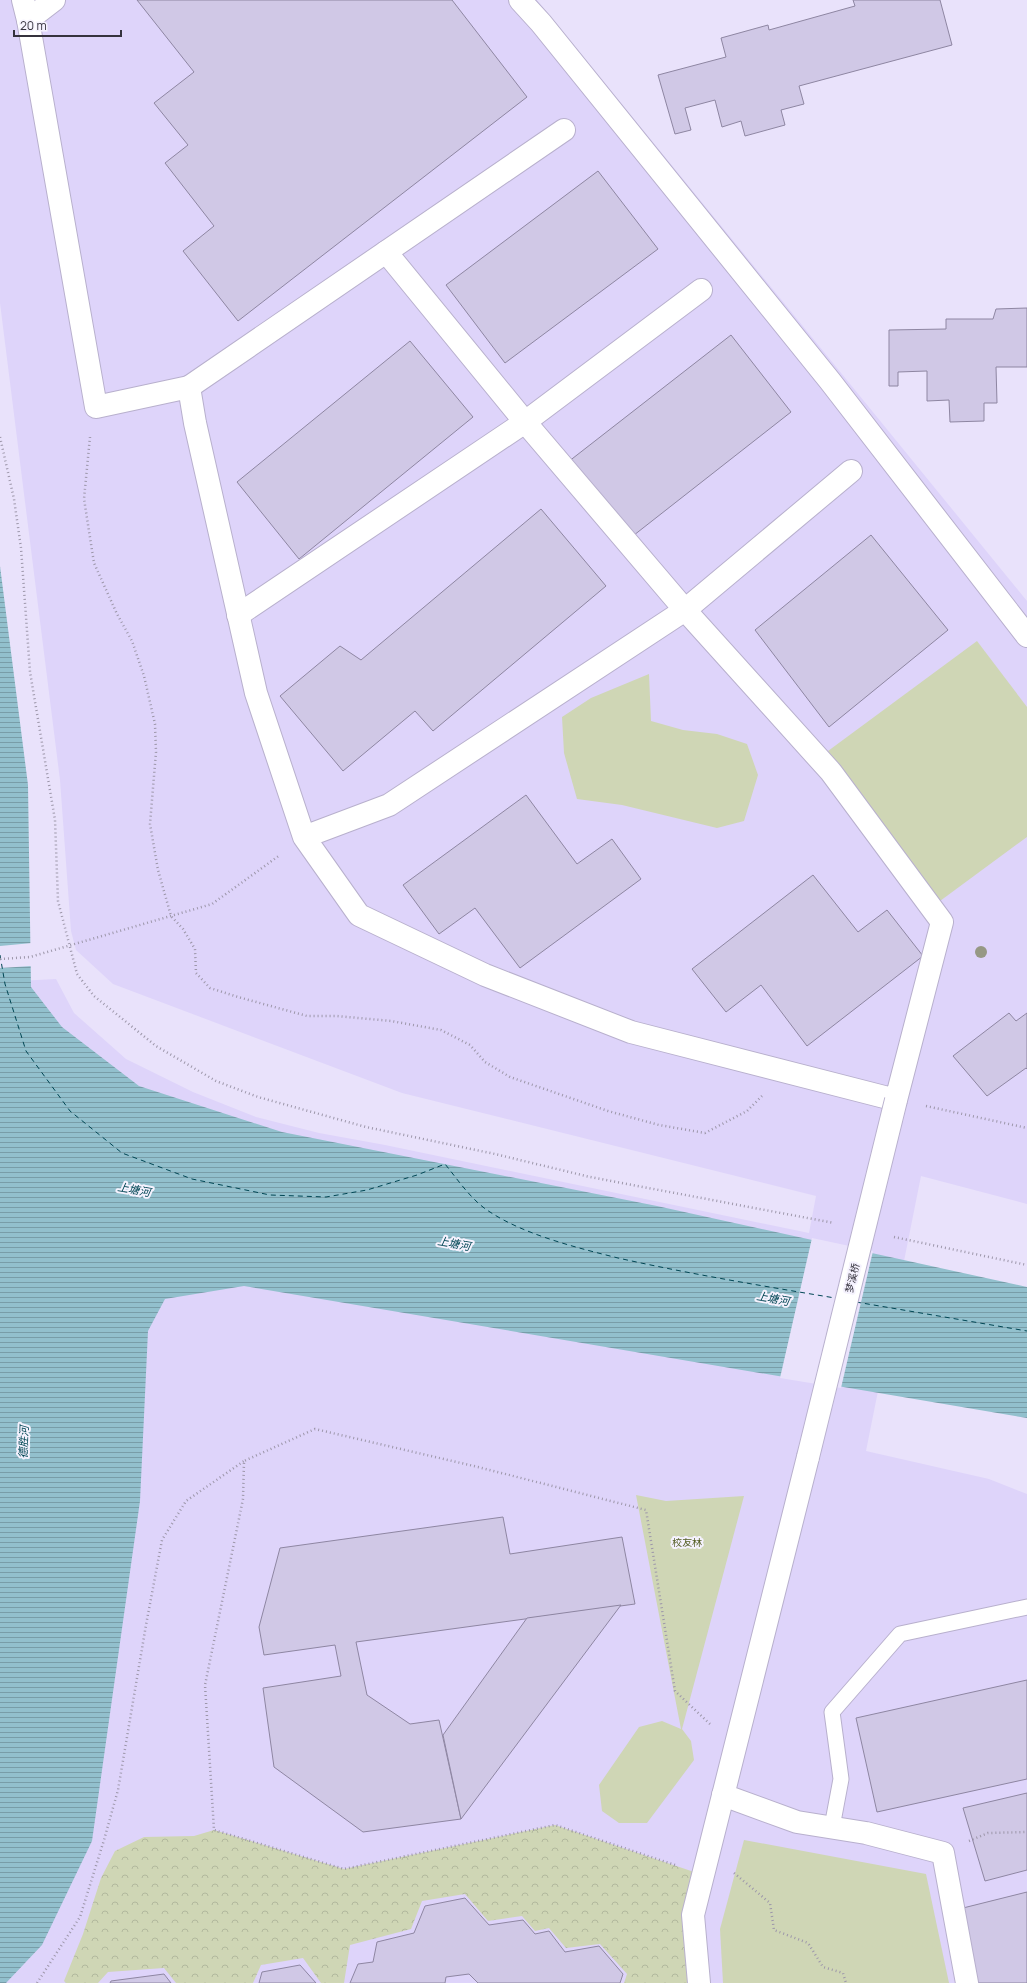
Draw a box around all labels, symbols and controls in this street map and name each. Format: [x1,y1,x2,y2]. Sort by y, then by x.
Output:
scale bar [14,12,121,38]
text: 20 m [20,17,47,34]
water label: 上塘河 [116,1179,154,1200]
water label: 上塘河 [436,1233,474,1254]
street label: 梦溪桥 [842,1262,862,1294]
water label: 上塘河 [755,1288,793,1309]
water label: 德胜河 [15,1423,31,1459]
park label: 校友林 [672,1535,702,1549]

